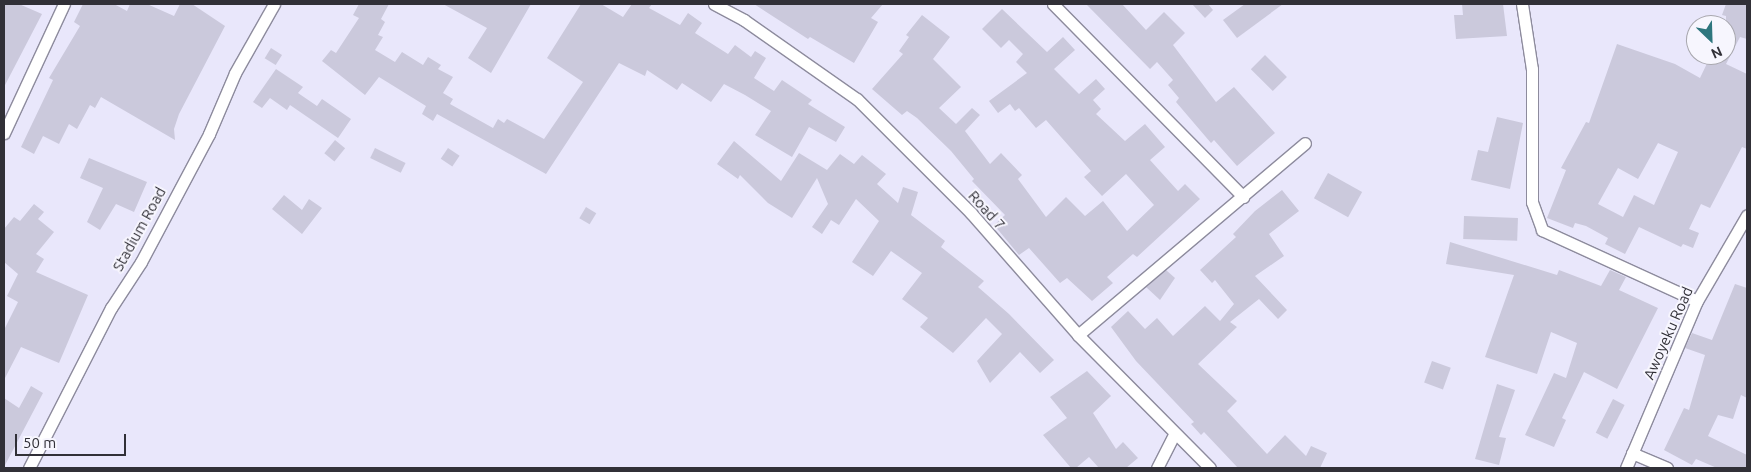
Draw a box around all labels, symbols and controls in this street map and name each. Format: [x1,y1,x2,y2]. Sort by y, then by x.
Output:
north arrow [1686,15,1736,65]
text: N [1709,43,1725,62]
street label: Stadium Road [108,184,170,274]
street label: Road 7 [965,187,1009,233]
street label: Awoyeku Road [1640,284,1696,382]
scale bar [18,424,129,456]
text: 50 m [23,434,56,451]

